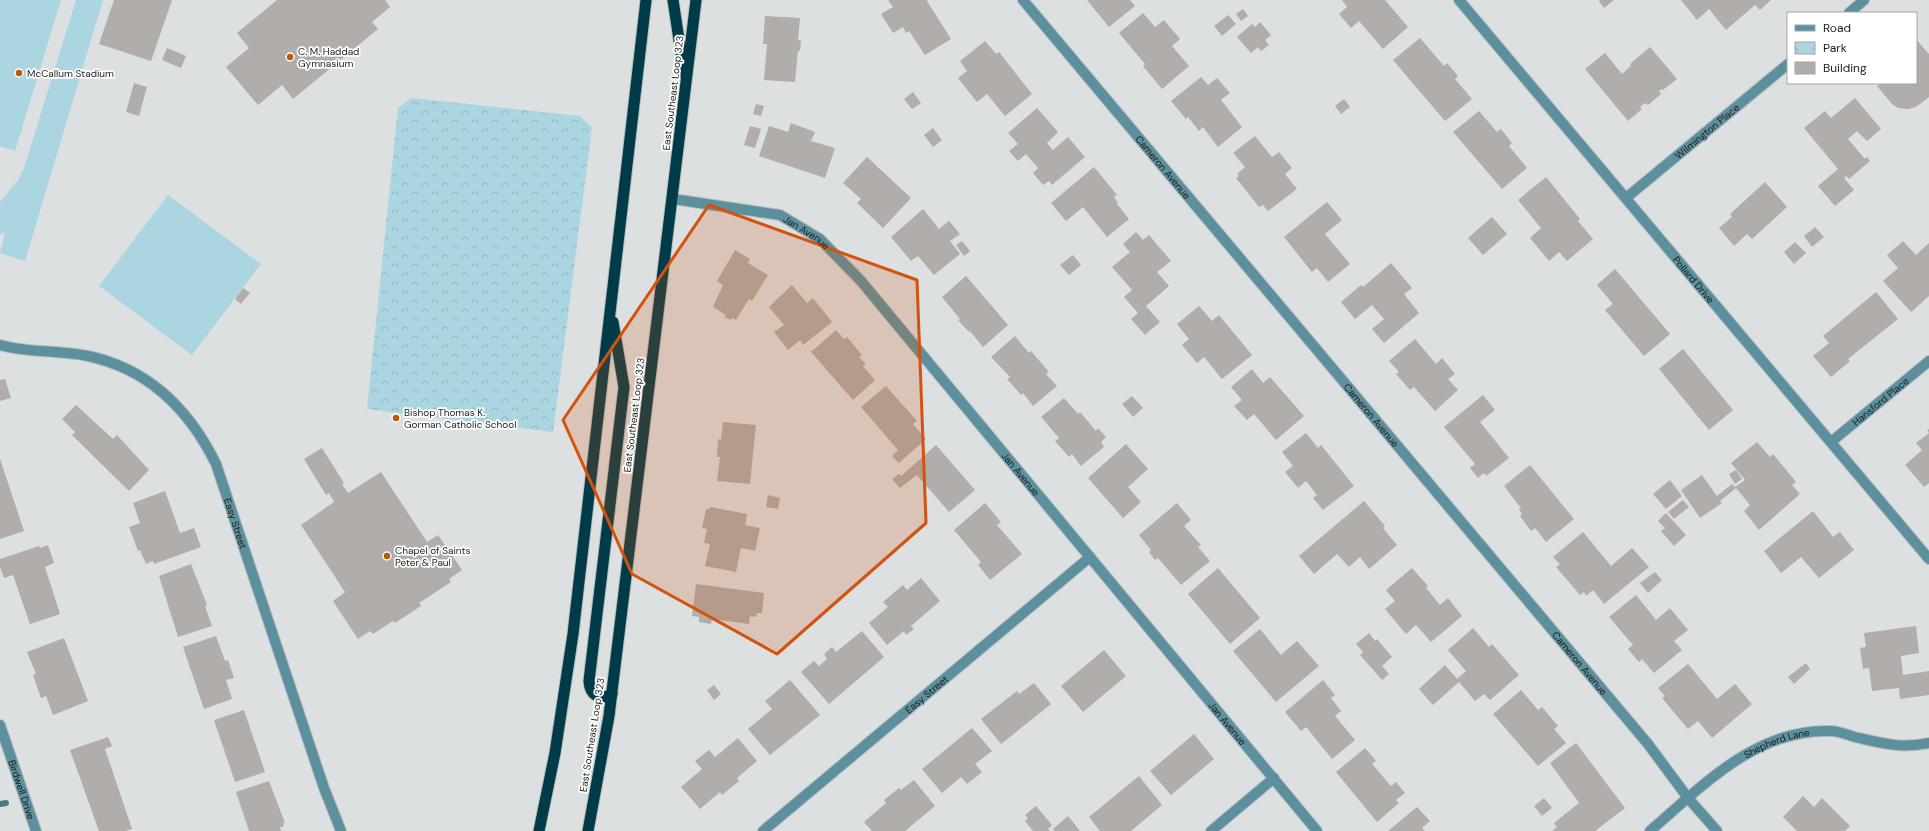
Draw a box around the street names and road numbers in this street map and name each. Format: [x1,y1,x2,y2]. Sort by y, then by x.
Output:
street label: East Southeast Loop 323 [660,35,687,151]
street label: Wilmington Place [1672,100,1742,162]
street label: Cameron Avenue [1133,132,1194,202]
street label: Jan Avenue [781,212,833,252]
street label: Pollard Drive [1670,253,1718,306]
street label: East Southeast Loop 323 [621,357,648,473]
street label: Hansford Place [1849,374,1912,428]
street label: Cameron Avenue [1341,381,1402,450]
street label: Jan Avenue [999,449,1043,499]
street label: Easy Street [221,496,250,550]
street label: Cameron Avenue [1550,629,1611,698]
street label: Easy Street [902,672,951,716]
street label: East Southeast Loop 323 [577,677,607,793]
street label: Jan Avenue [1206,699,1250,748]
street label: Shepherd Lane [1741,725,1811,761]
street label: Birdwell Drive [6,758,38,821]

